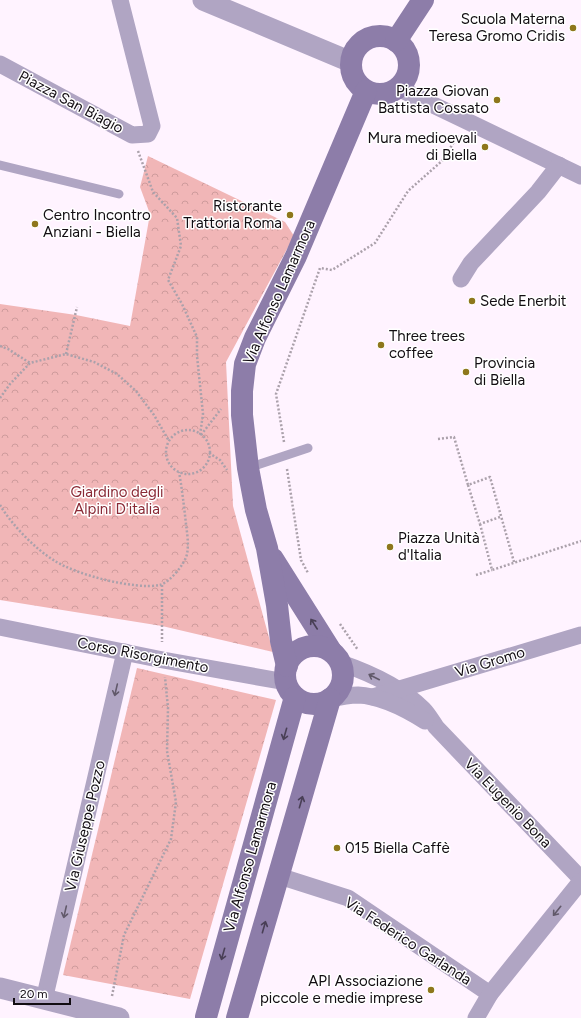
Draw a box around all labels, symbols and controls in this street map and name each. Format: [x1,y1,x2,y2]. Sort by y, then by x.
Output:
place label: Scuola Materna Teresa Gromo Cridis [429,10,565,45]
marker: Scuola Materna Teresa Gromo Cridis [568,23,578,33]
street label: Piazza San Biagio [16,67,127,137]
place label: Piazza Giovan Battista Cossato [378,82,489,117]
marker: Piazza Giovan Battista Cossato [492,95,502,105]
place label: Mura medioevali di Biella [368,129,477,164]
marker: Mura medioevali di Biella [480,142,490,152]
place label: Ristorante Trattoria Roma [183,197,282,232]
place label: Centro Incontro Anziani - Biella [43,206,151,241]
marker: Ristorante Trattoria Roma [285,210,295,220]
street label: Via Alfonso Lamarmora [239,217,319,367]
marker: Centro Incontro Anziani - Biella [30,219,40,229]
place label: Sede Enerbit [480,292,567,310]
marker: Sede Enerbit [467,296,477,306]
place label: Three trees coffee [389,327,465,362]
marker: Three trees coffee [376,340,386,350]
place label: Provincia di Biella [474,354,535,389]
marker: Provincia di Biella [461,367,471,377]
park label: Giardino degli Alpini D'italia [70,483,164,518]
place label: Piazza Unità d'Italia [398,529,480,564]
marker: Piazza Unità d'Italia [385,542,395,552]
one-way arrow [310,619,318,630]
street label: Corso Risorgimento [76,633,211,677]
street label: Via Gromo [453,643,527,681]
one-way arrow [368,673,380,680]
one-way arrow [112,683,120,696]
one-way arrow [281,727,288,740]
street label: Via Eugenio Bona [461,754,555,852]
street label: Via Giuseppe Pozzo [61,758,109,893]
street label: Via Alfonso Lamarmora [220,780,280,934]
one-way arrow [298,796,305,809]
place label: 015 Biella Caffè [345,839,450,857]
marker: 015 Biella Caffè [332,843,342,853]
street label: Via Federico Garlanda [341,893,475,989]
one-way arrow [60,905,68,918]
one-way arrow [552,906,561,917]
one-way arrow [261,921,268,934]
one-way arrow [219,947,226,960]
place label: API Associazione piccole e medie imprese [260,972,423,1007]
scale bar [14,980,70,1006]
marker: API Associazione piccole e medie imprese [426,985,436,995]
text: 20 m [20,987,48,1001]

